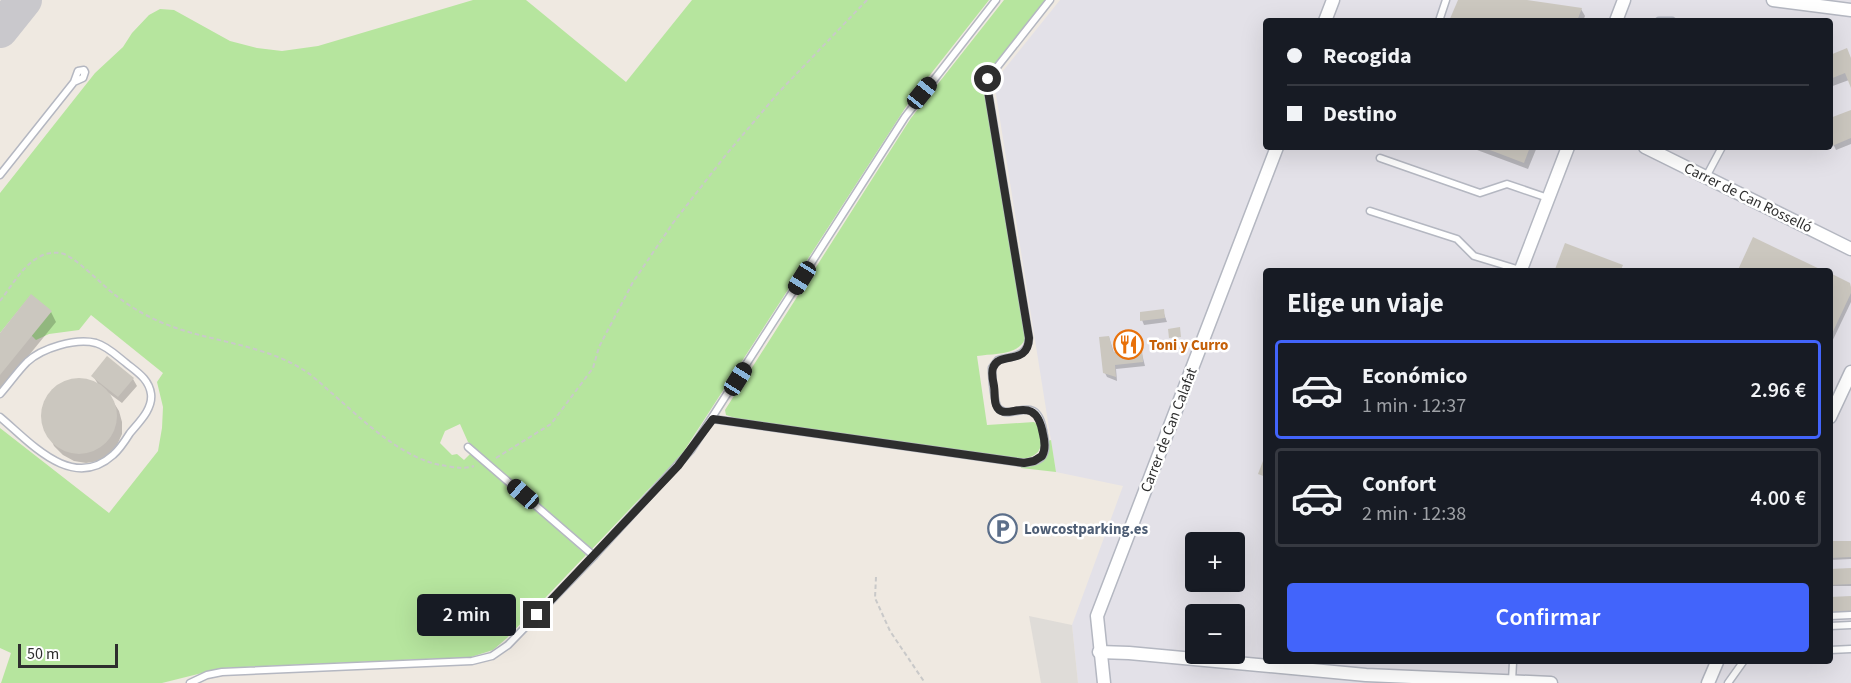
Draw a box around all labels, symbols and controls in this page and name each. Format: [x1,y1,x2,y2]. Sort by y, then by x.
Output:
text: Recogida [1323,40,1412,72]
route start [974,65,1001,92]
car [904,73,940,113]
text: Destino [1323,98,1397,130]
street label: Carrer de Can Rosselló [1680,158,1816,238]
car [785,258,819,298]
text: Elige un viaje [1287,284,1444,323]
restaurant icon: Toni y Curro [1112,329,1144,361]
place label: Toni y Curro [1149,335,1228,356]
car [721,359,755,399]
text: Económico [1362,360,1467,392]
icon: car [1290,363,1344,417]
street label: Carrer de Can Calafat [1136,365,1202,495]
text: 2.96 € [1750,374,1806,406]
text: 1 min · 12:37 [1362,392,1466,420]
text: Confort [1362,468,1436,500]
icon: car [1290,471,1344,525]
car [504,475,542,513]
text: 4.00 € [1750,482,1806,514]
text: 2 min · 12:38 [1362,500,1466,528]
parking icon: Lowcostparking.es [987,513,1019,545]
place label: Lowcostparking.es [1024,519,1149,540]
map controls [1185,532,1245,664]
button: + [1185,532,1245,592]
button: Confirmar [1287,583,1809,652]
callout: 2 min [417,594,516,636]
text: 2 min [443,601,490,629]
route end [523,601,550,628]
button: − [1185,604,1245,664]
scale bar [18,641,118,668]
text: 50 m [27,643,59,665]

